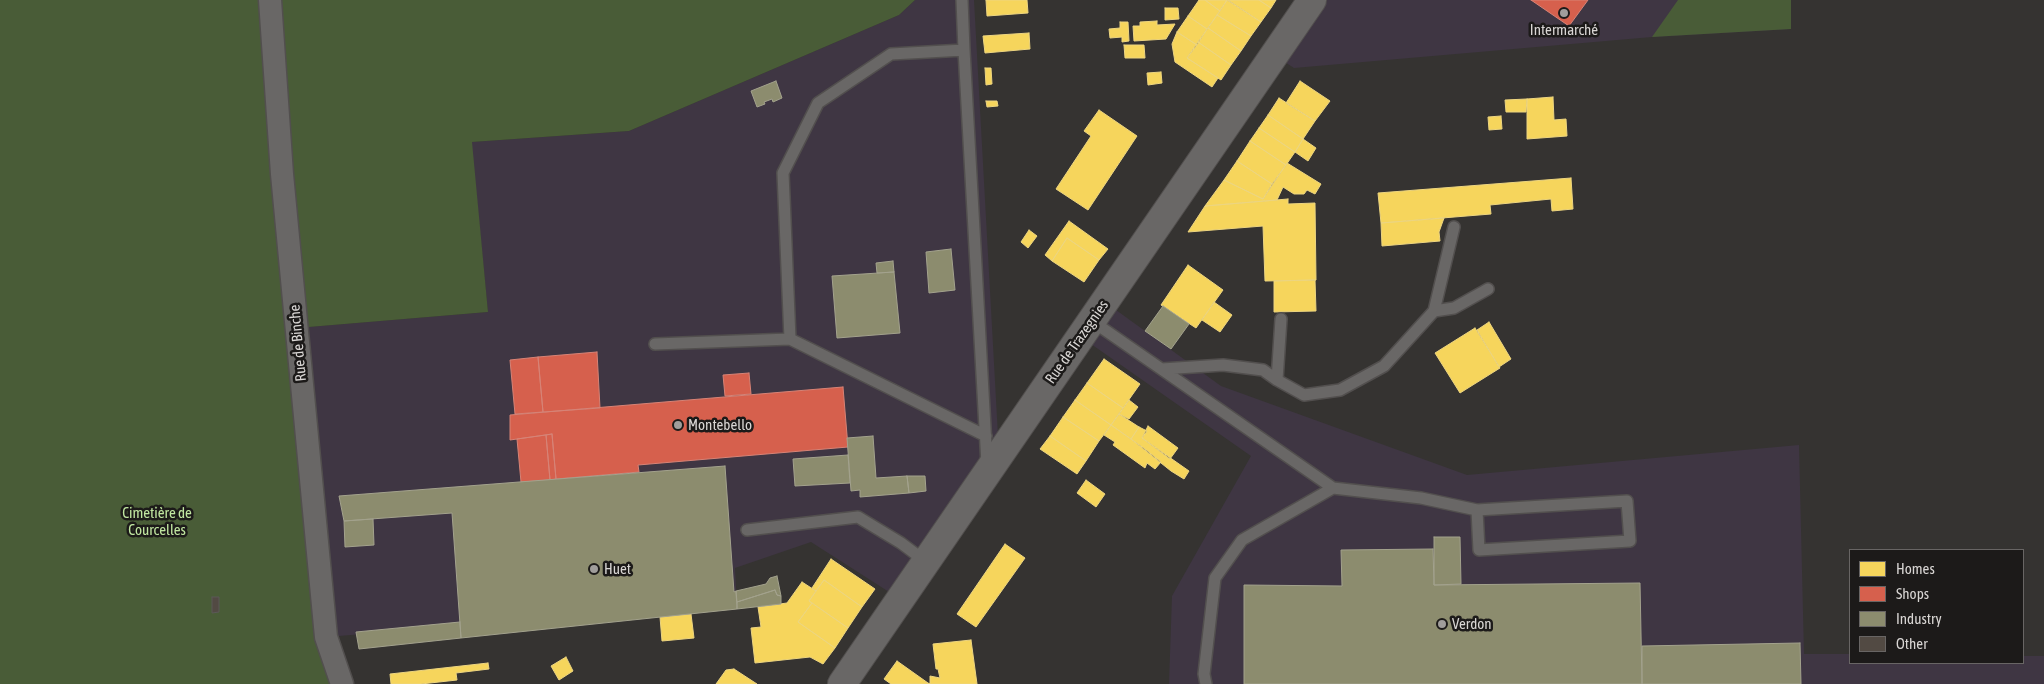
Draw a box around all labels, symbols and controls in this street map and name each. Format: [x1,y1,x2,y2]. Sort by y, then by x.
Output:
marker: Intermarché [1558,7,1570,19]
place label: Intermarché [1530,21,1598,39]
street label: Rue de Trazegnies [1042,297,1112,387]
street label: Rue de Binche [286,304,310,382]
place label: Montebello [688,416,752,434]
marker: Montebello [672,419,684,431]
park label: Cimetière de Courcelles [122,504,192,539]
legend [1849,549,2024,664]
place label: Huet [604,560,631,578]
text: Homes [1896,560,1935,577]
marker: Huet [588,563,600,575]
text: Shops [1896,585,1929,602]
text: Industry [1896,610,1942,627]
place label: Verdon [1452,615,1492,633]
marker: Verdon [1436,618,1448,630]
text: Other [1896,635,1928,652]

